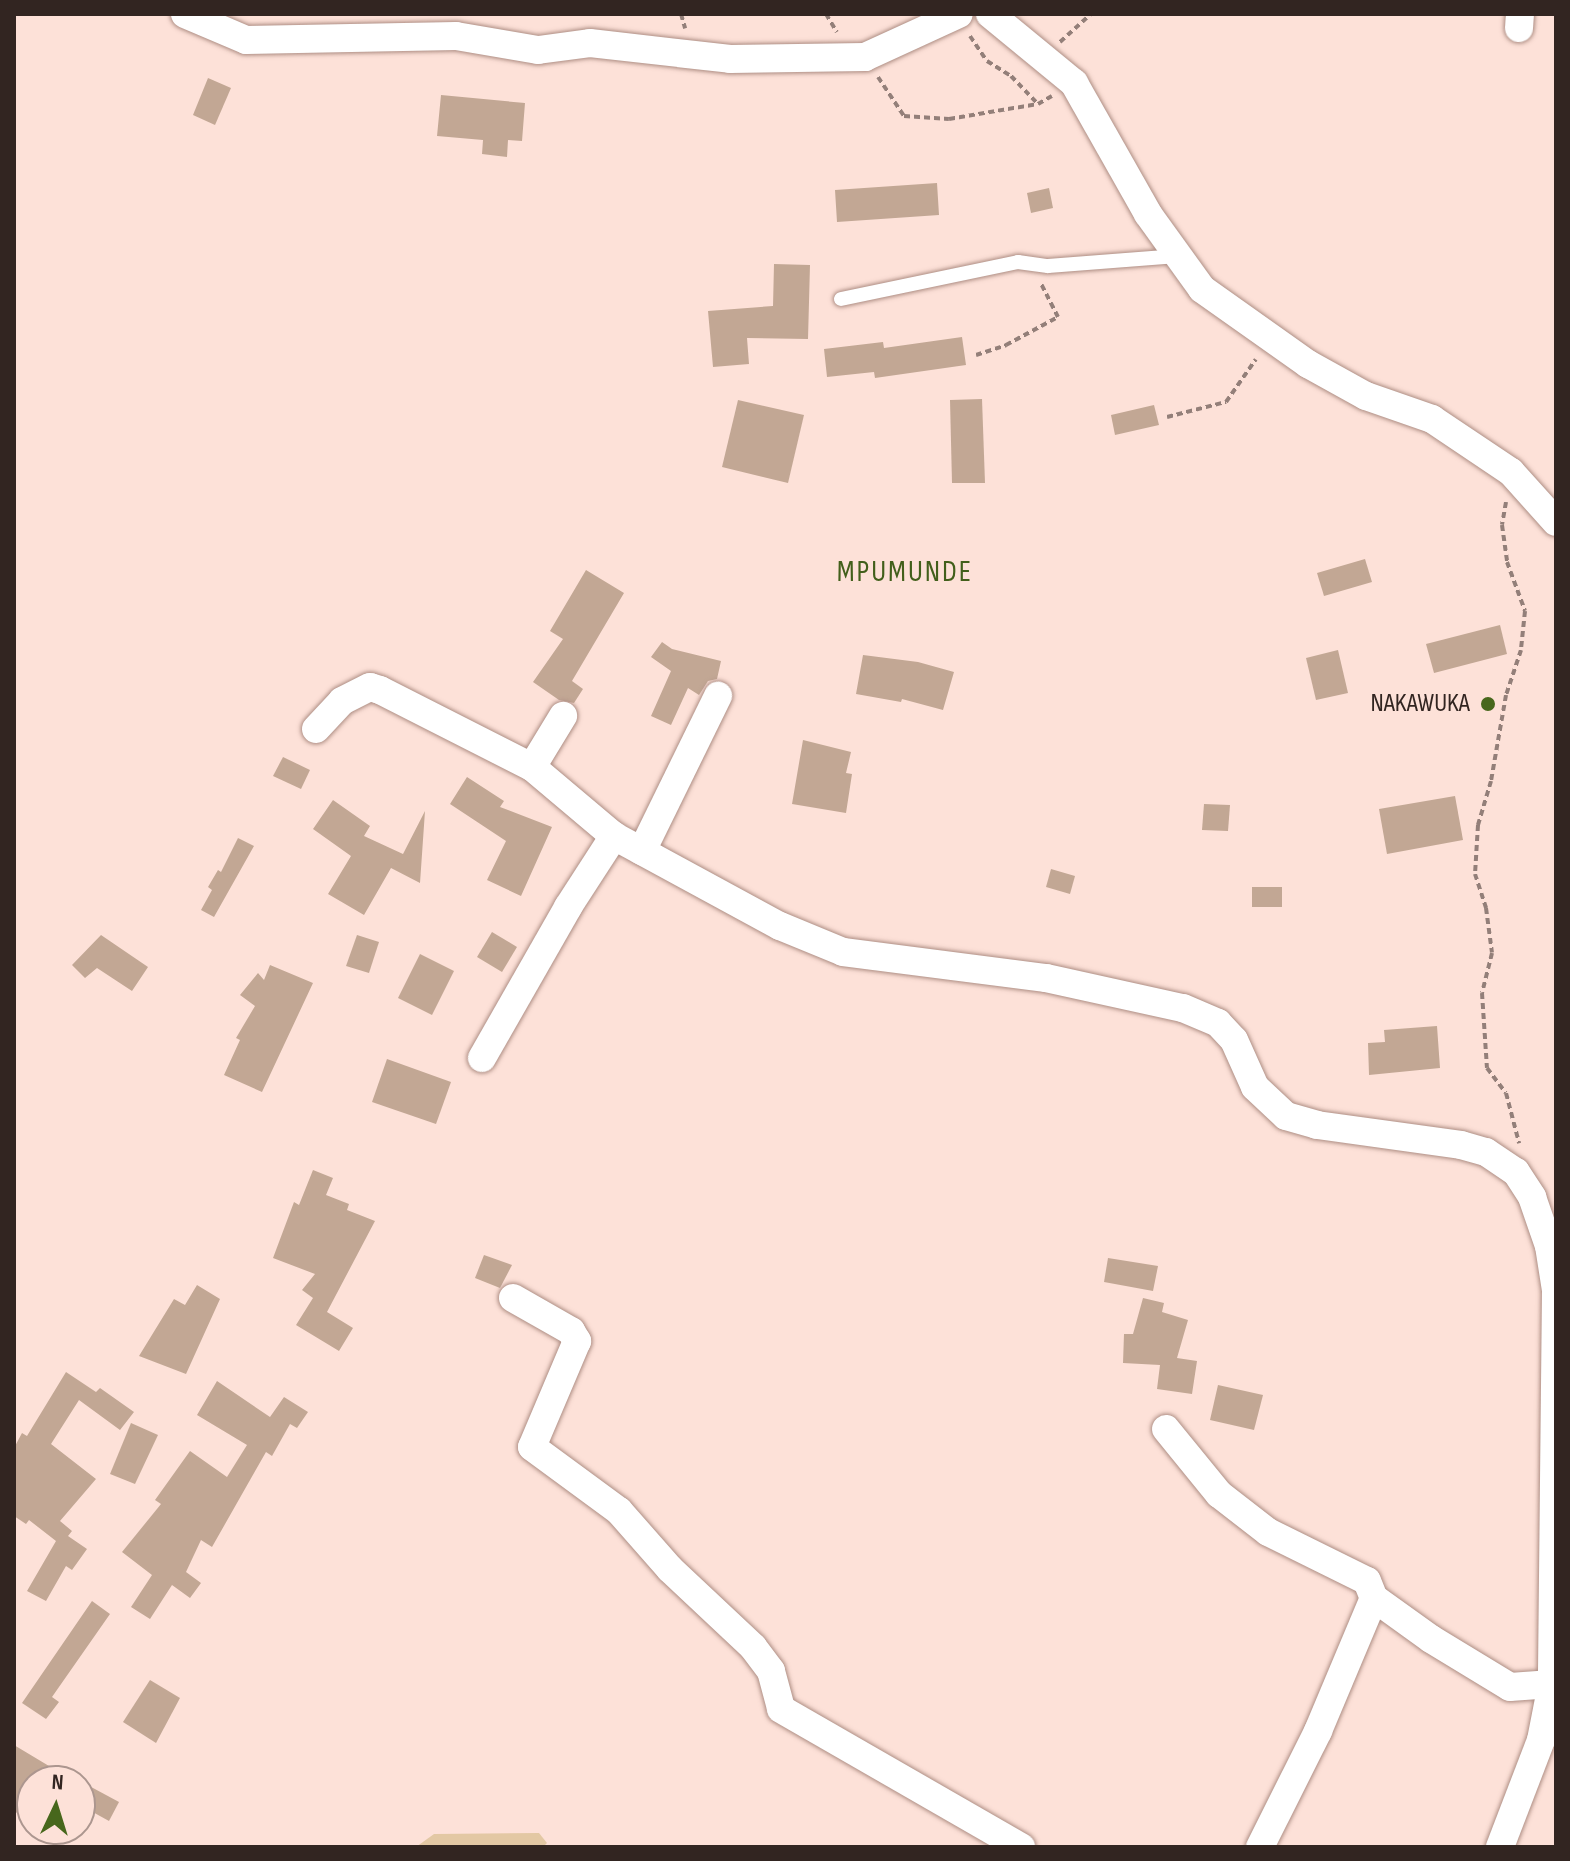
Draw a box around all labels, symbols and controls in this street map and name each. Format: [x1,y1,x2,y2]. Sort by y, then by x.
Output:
district label: MPUMUNDE [837,554,973,590]
place label: NAKAWUKA [1370,688,1470,720]
marker: NAKAWUKA [1477,693,1499,715]
north arrow [16,1765,96,1845]
text: N [51,1769,64,1796]

